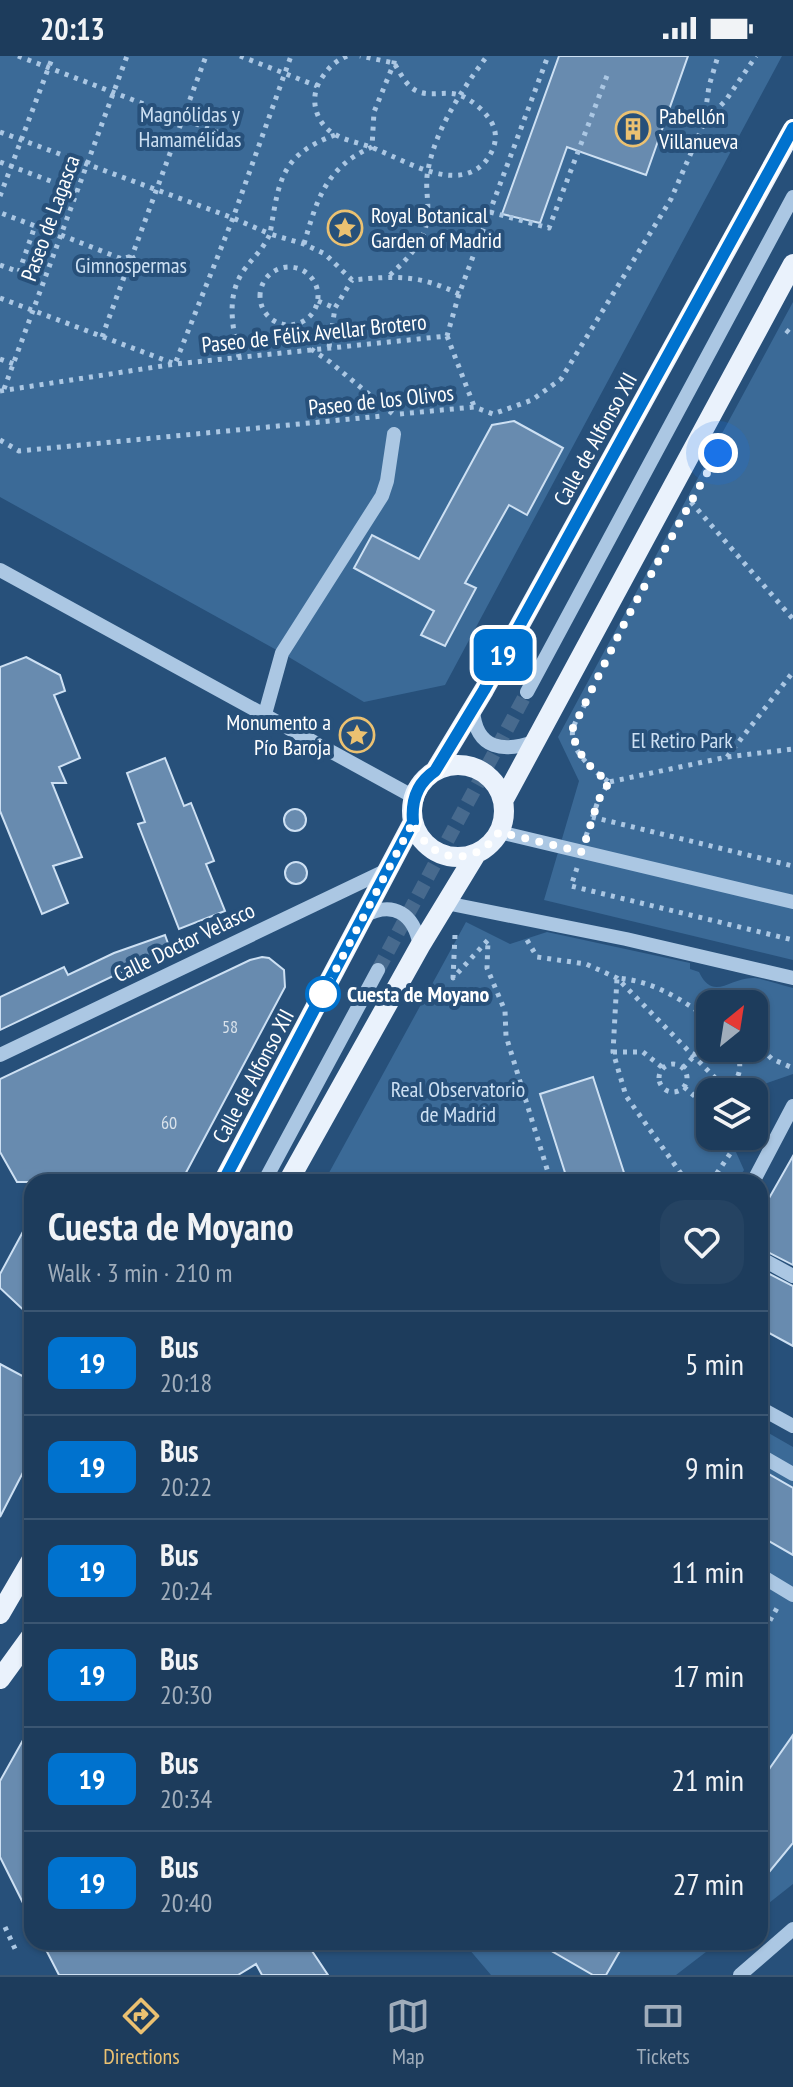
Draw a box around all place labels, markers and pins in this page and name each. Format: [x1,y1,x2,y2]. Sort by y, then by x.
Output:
place label: Pabellón Villanueva [658,102,738,155]
building icon: Pabellón Villanueva [614,110,652,148]
place label: Royal Botanical Garden of Madrid [371,201,502,254]
place icon: Royal Botanical Garden of Madrid [326,209,364,247]
place label: Monumento a Pío Baroja [226,708,331,761]
place icon: Monumento a Pío Baroja [338,716,376,754]
marker: Cuesta de Moyano [306,977,340,1011]
place label: Cuesta de Moyano [347,980,489,1008]

